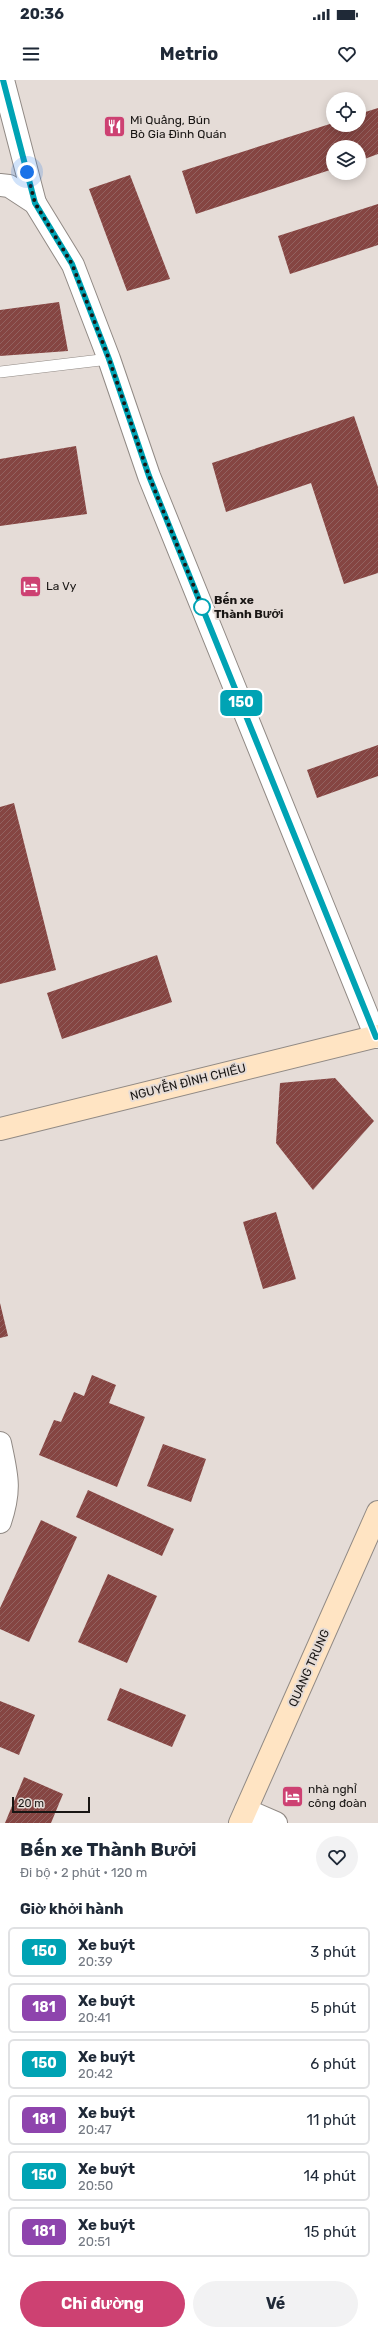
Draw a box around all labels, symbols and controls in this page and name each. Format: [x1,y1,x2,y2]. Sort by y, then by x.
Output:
text: 20:36 [20,5,64,23]
icon: menu [20,43,42,65]
text: Metrio [160,43,218,65]
icon: heart [336,43,358,65]
map controls [326,92,366,180]
button: locate [326,92,366,132]
place label: Mì Quảng, Bún Bò Gia Đình Quán [130,113,227,141]
restaurant icon: Mì Quảng, Bún Bò Gia Đình Quán [101,114,127,140]
button: layers [326,140,366,180]
your location [17,162,37,182]
hotel icon: La Vy [18,573,44,599]
place label: La Vy [46,579,77,593]
place label: Bến xe Thành Bưởi [214,592,283,621]
marker: Bến xe Thành Bưởi [193,598,211,616]
line badge: 150 [218,690,264,716]
text: 150 [228,694,254,711]
street label: NGUYỄN ĐÌNH CHIỂU [128,1060,247,1103]
street label: QUANG TRUNG [286,1627,332,1709]
place label: nhà nghỉ công đoàn [308,1782,367,1810]
hotel icon: nhà nghỉ công đoàn [280,1783,306,1809]
scale bar [12,1795,90,1814]
text: 20 m [18,1797,44,1810]
button: heart [316,1836,358,1878]
text: Bến xe Thành Bưởi [20,1838,197,1861]
text: Đi bộ · 2 phút · 120 m [20,1865,147,1880]
text: Giờ khởi hành [20,1900,124,1918]
text: Xe buýt [78,1936,135,1954]
text: 150 [31,1943,57,1960]
text: 3 phút [310,1943,356,1961]
text: 20:39 [78,1954,113,1969]
text: Xe buýt [78,1992,135,2010]
text: 181 [32,1999,56,2016]
text: 5 phút [310,1999,356,2017]
text: 20:41 [78,2010,111,2025]
text: Xe buýt [78,2048,135,2066]
text: 150 [31,2055,57,2072]
text: 6 phút [310,2055,356,2073]
text: 20:42 [78,2066,113,2081]
text: Xe buýt [78,2104,135,2122]
text: 181 [32,2111,56,2128]
text: 11 phút [307,2111,356,2129]
text: 20:47 [78,2122,112,2137]
text: Xe buýt [78,2160,135,2178]
text: 150 [31,2167,57,2184]
text: 14 phút [304,2167,356,2185]
text: 20:50 [78,2178,113,2193]
text: Xe buýt [78,2216,135,2234]
text: 181 [32,2223,56,2240]
text: 15 phút [304,2223,356,2241]
text: 20:51 [78,2234,110,2249]
button: Chỉ đường [20,2281,185,2327]
button: Vé [193,2281,358,2327]

